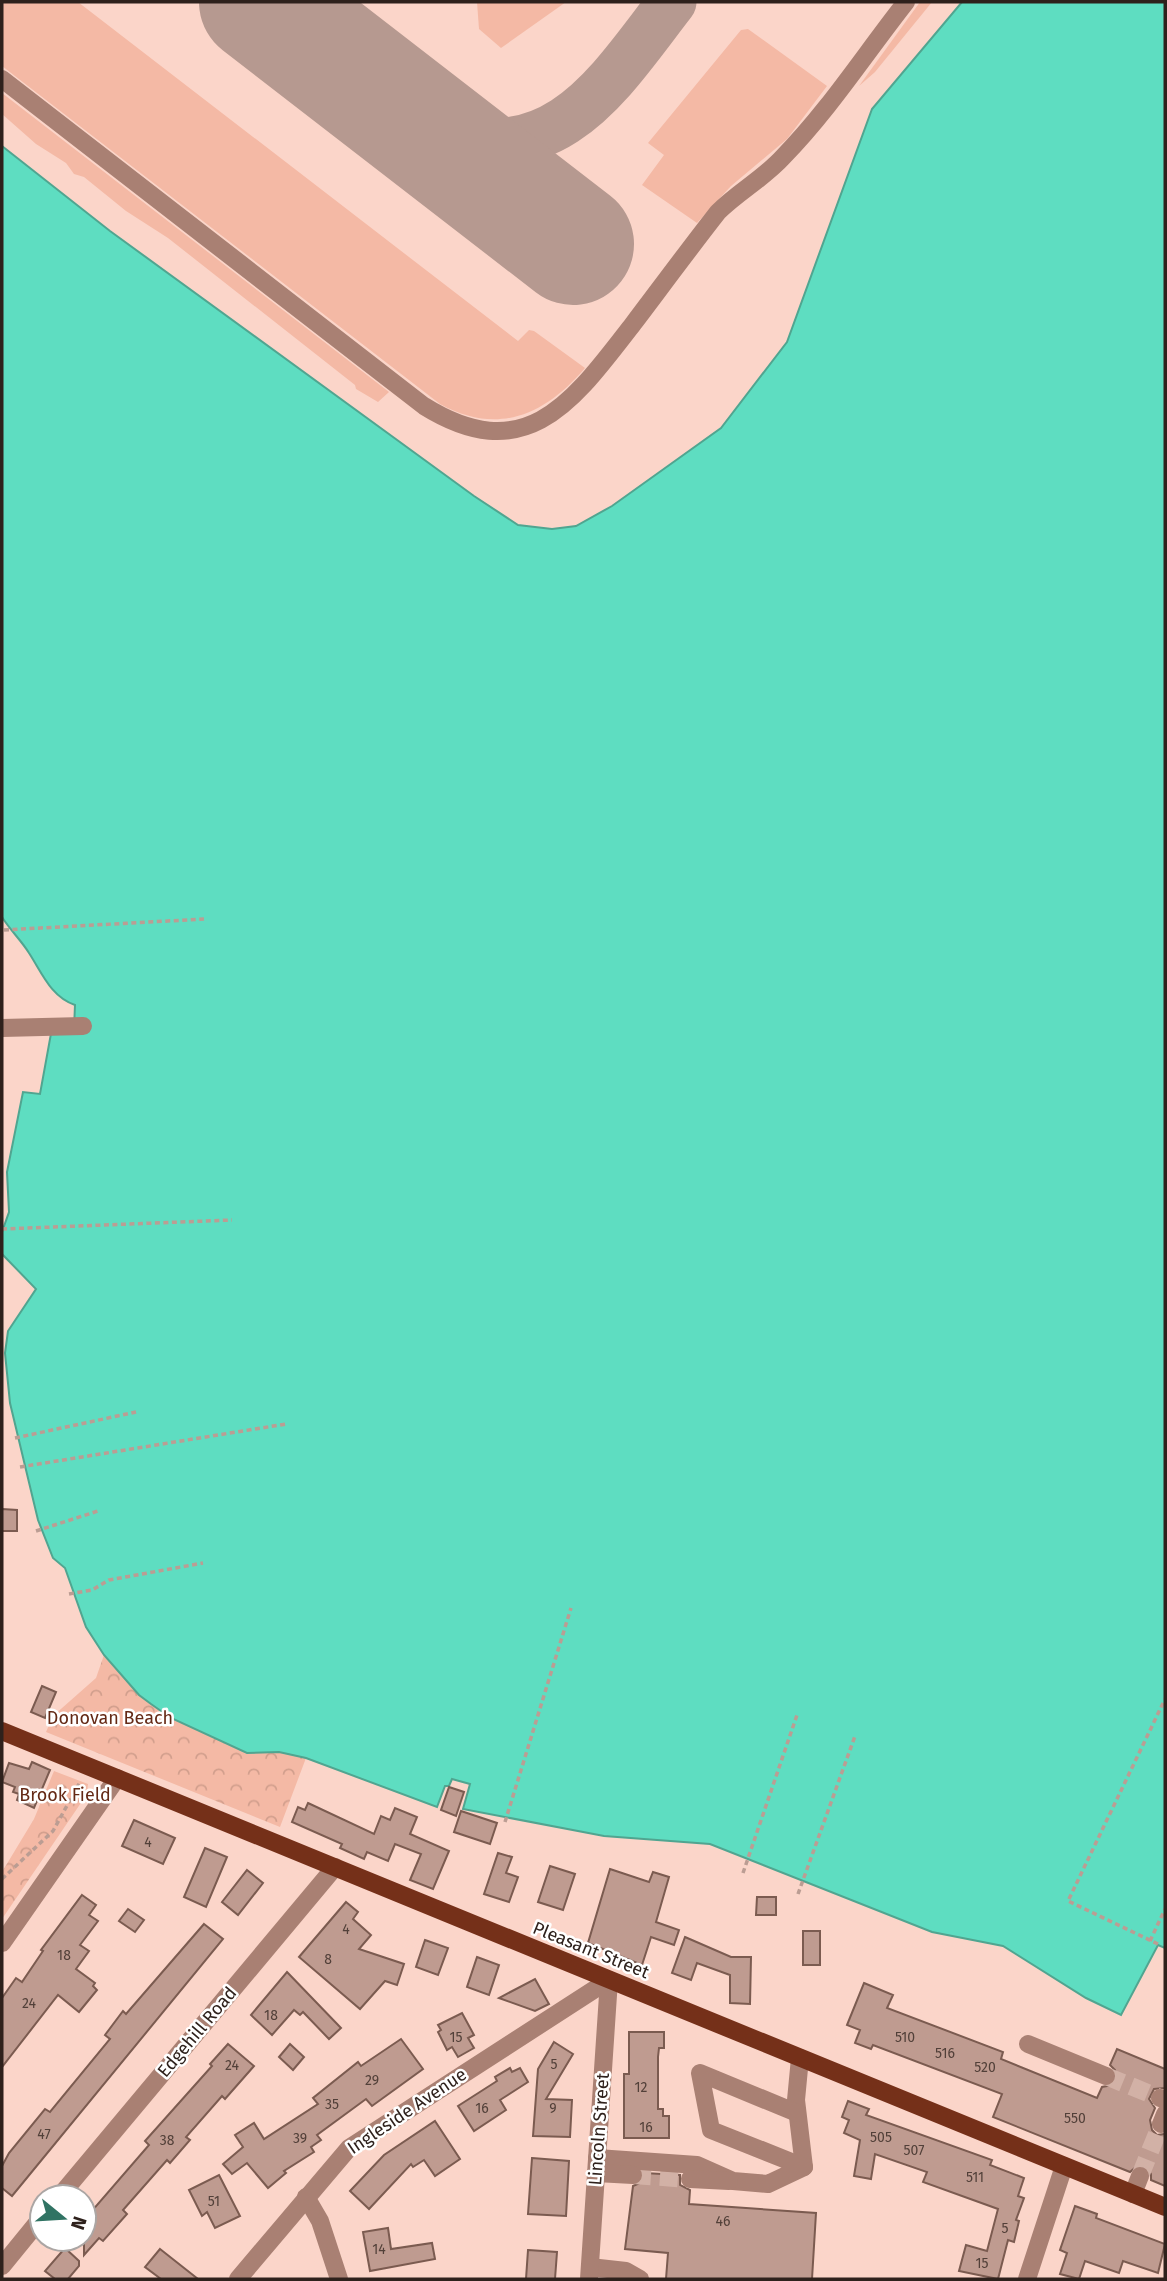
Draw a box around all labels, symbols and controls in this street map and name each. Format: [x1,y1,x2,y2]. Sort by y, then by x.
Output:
park label: Donovan Beach [47,1707,173,1729]
park label: Brook Field [19,1784,111,1806]
house number: 4 [144,1834,152,1851]
street label: Pleasant Street [530,1917,653,1983]
house number: 4 [342,1921,350,1938]
house number: 18 [57,1947,71,1964]
house number: 8 [324,1951,332,1968]
street label: Edgehill Road [153,1982,241,2082]
house number: 24 [22,1995,37,2012]
house number: 18 [264,2007,278,2024]
house number: 15 [449,2029,463,2046]
house number: 510 [895,2029,915,2046]
house number: 516 [935,2045,955,2062]
house number: 5 [550,2056,558,2073]
house number: 24 [225,2057,240,2074]
house number: 520 [974,2059,996,2076]
street label: Ingleside Avenue [343,2063,471,2159]
street label: Lincoln Street [584,2071,614,2186]
house number: 29 [365,2072,379,2089]
house number: 12 [635,2079,648,2096]
house number: 35 [325,2096,339,2113]
house number: 16 [475,2100,489,2117]
house number: 9 [549,2100,557,2117]
house number: 550 [1064,2110,1086,2127]
house number: 16 [639,2119,653,2136]
house number: 47 [37,2126,51,2143]
house number: 505 [870,2129,892,2146]
house number: 39 [293,2130,307,2147]
house number: 38 [160,2132,175,2149]
house number: 507 [904,2142,924,2159]
house number: 511 [966,2169,984,2186]
north arrow [28,2183,98,2253]
house number: 51 [208,2193,220,2210]
house number: 46 [716,2213,730,2230]
text: N [66,2214,92,2233]
house number: 5 [1001,2220,1009,2237]
house number: 14 [372,2241,386,2258]
house number: 15 [975,2255,989,2272]

